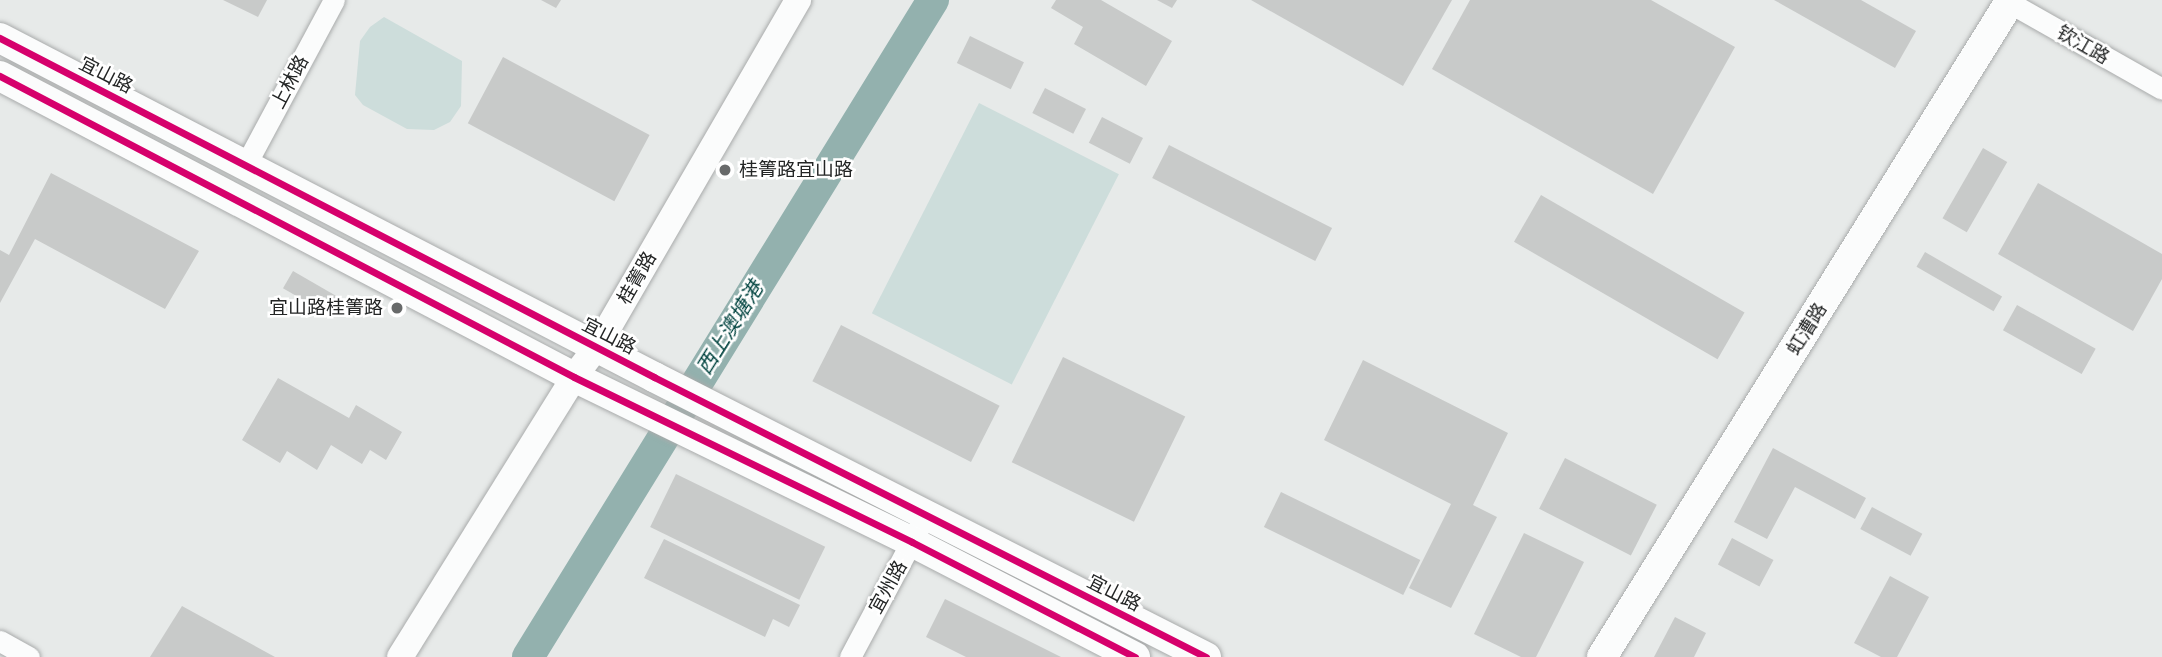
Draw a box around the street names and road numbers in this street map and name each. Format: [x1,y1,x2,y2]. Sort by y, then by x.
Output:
street label: 钦江路 [2053,21,2113,69]
street label: 上林路 [267,51,313,113]
street label: 宜山路 [75,52,137,98]
street label: 桂箐路 [613,248,661,308]
street label: 虹漕路 [1782,299,1832,359]
street label: 宜山路 [578,313,640,359]
street label: 宜州路 [864,557,912,617]
street label: 宜山路 [1083,570,1145,616]

